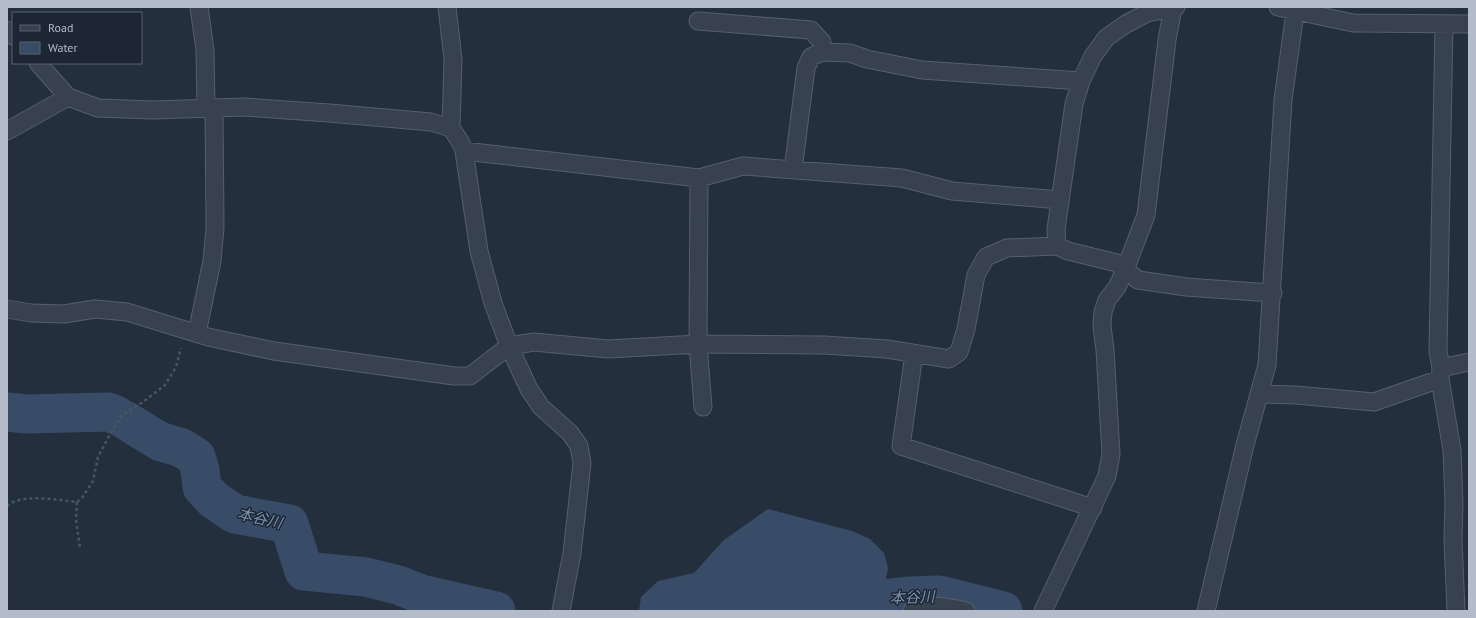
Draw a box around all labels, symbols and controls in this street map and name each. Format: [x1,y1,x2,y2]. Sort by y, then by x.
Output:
legend [12,12,142,64]
text: Road [48,20,73,35]
text: Water [48,40,78,55]
water label: 本谷川 [236,504,286,533]
water label: 本谷川 [889,587,937,607]

